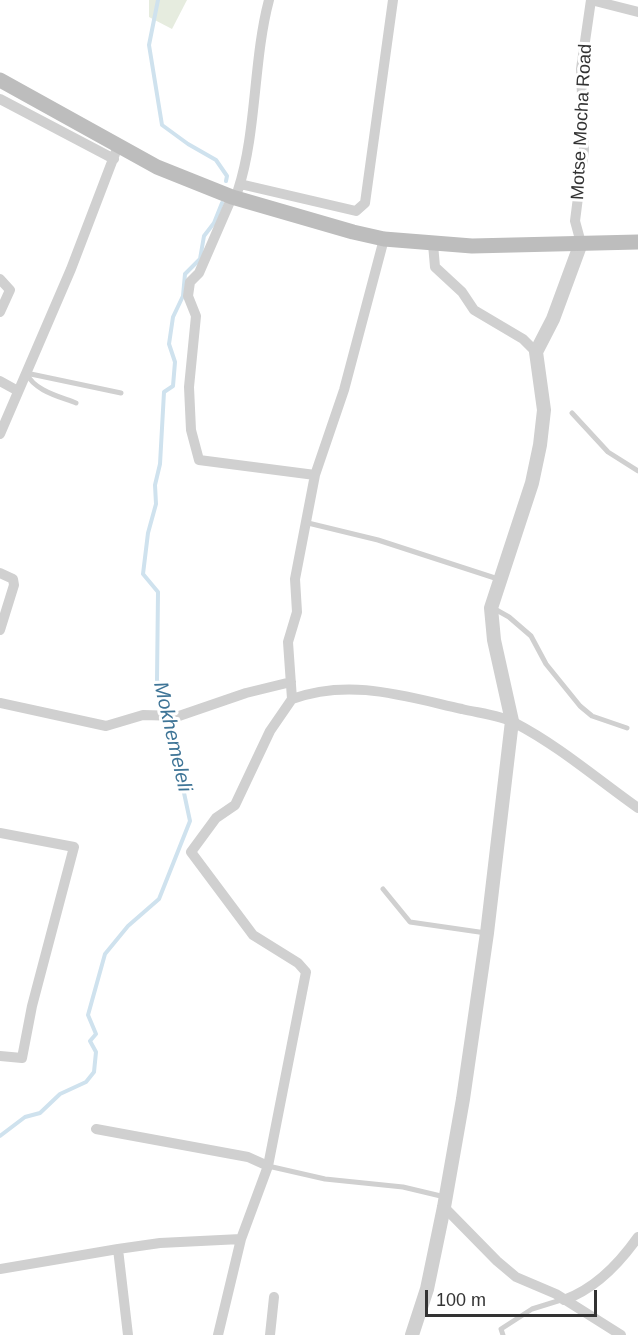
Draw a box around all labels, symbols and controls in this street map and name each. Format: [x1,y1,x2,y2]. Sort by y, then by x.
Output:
street label: Motse Mocha Road [567,44,597,200]
water label: Mokhemeleli [148,680,196,794]
scale bar [428,1278,600,1316]
text: 100 m [436,1290,486,1310]

